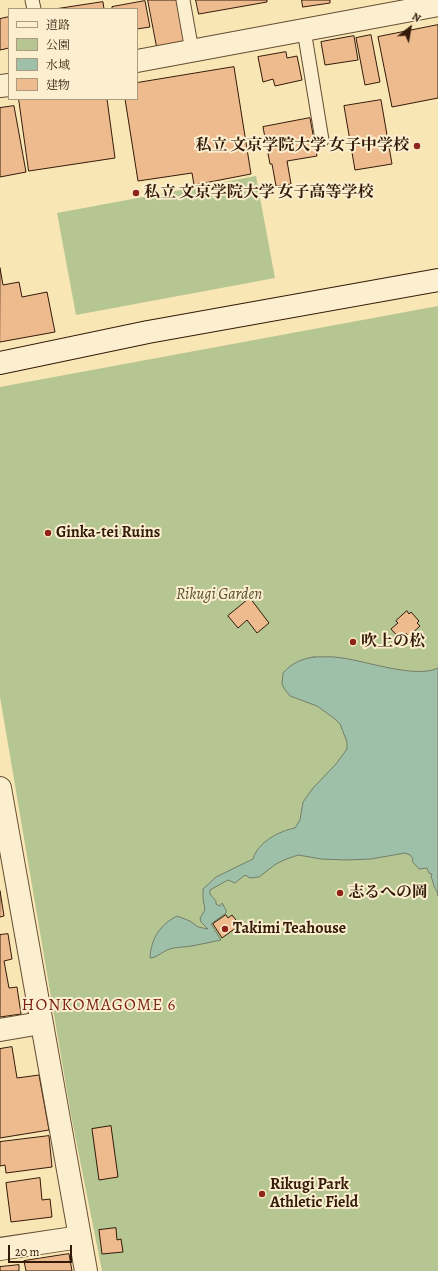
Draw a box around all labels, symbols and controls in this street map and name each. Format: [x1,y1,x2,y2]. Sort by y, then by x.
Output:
legend [8,8,138,100]
north arrow [390,8,430,48]
text: N [409,9,424,26]
text: 道路 [46,17,70,33]
text: 公園 [46,37,70,53]
text: 水域 [46,57,70,73]
text: 建物 [46,77,70,93]
place label: 私立 文京学院大学 女子中学校 [195,136,409,156]
marker: 私立 文京学院大学 女子中学校 [412,141,422,151]
place label: 私立 文京学院大学 女子高等学校 [144,183,374,203]
marker: 私立 文京学院大学 女子高等学校 [131,188,141,198]
place label: Ginka-tei Ruins [56,523,160,543]
marker: Ginka-tei Ruins [43,528,53,538]
park label: Rikugi Garden [176,585,262,605]
place label: 吹上の松 [361,632,425,652]
marker: 吹上の松 [348,637,358,647]
place label: 志るへの岡 [348,883,428,903]
marker: 志るへの岡 [335,888,345,898]
place label: Takimi Teahouse [233,919,346,939]
marker: Takimi Teahouse [220,924,230,934]
district label: HONKOMAGOME 6 [22,996,176,1016]
place label: Rikugi Park Athletic Field [270,1175,358,1213]
marker: Rikugi Park Athletic Field [257,1189,267,1199]
scale bar [10,1237,74,1263]
text: 20 m [15,1244,39,1260]

